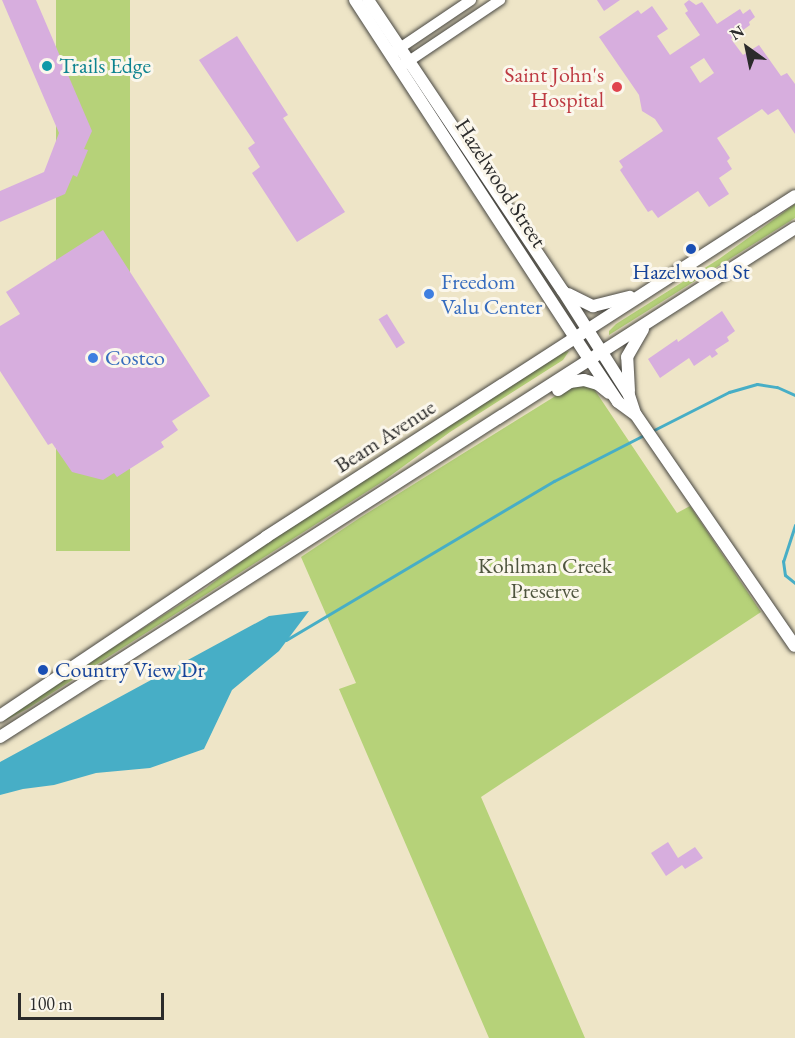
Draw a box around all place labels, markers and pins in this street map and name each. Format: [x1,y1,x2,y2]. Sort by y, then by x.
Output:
place label: Trails Edge [59,53,151,79]
marker: Trails Edge [40,59,54,73]
place label: Saint John's Hospital [504,61,604,112]
marker: Saint John's Hospital [608,78,626,96]
marker: Hazelwood St [684,242,698,256]
place label: Hazelwood St [632,259,750,285]
place label: Freedom Valu Center [441,268,542,320]
marker: Freedom Valu Center [422,287,436,301]
place label: Costco [105,345,165,371]
marker: Costco [86,351,100,365]
place label: Country View Dr [55,657,205,683]
marker: Country View Dr [36,663,50,677]

